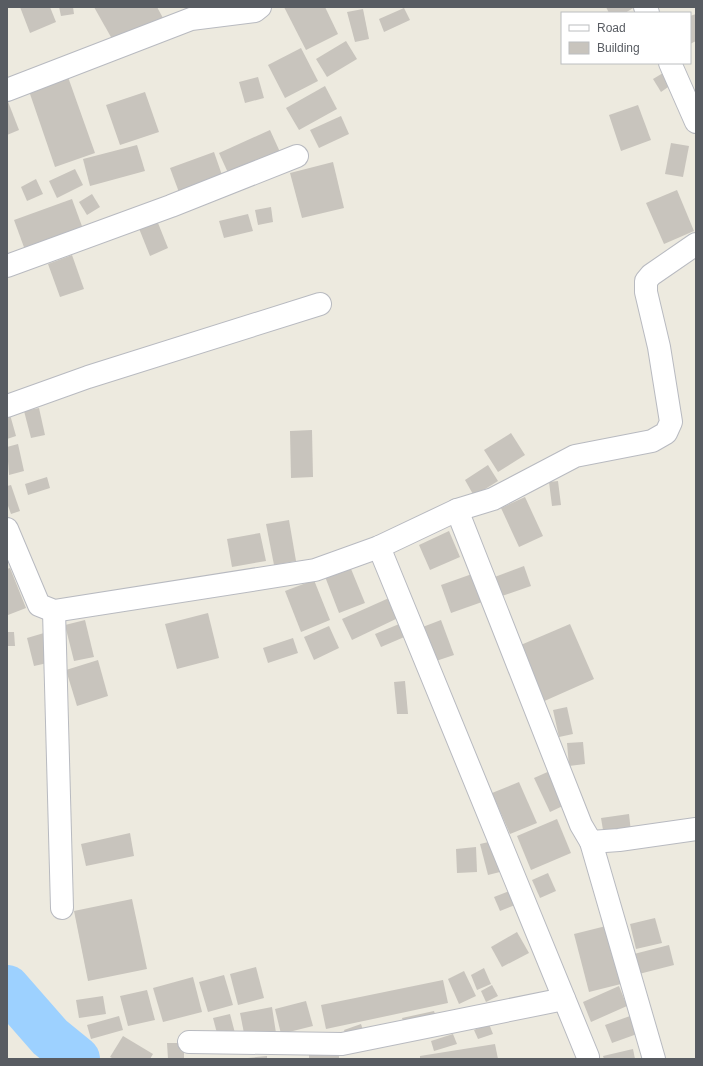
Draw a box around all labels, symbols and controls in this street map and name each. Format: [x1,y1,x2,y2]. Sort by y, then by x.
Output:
legend [561,12,691,64]
text: Road [597,21,626,35]
text: Building [597,41,640,55]

